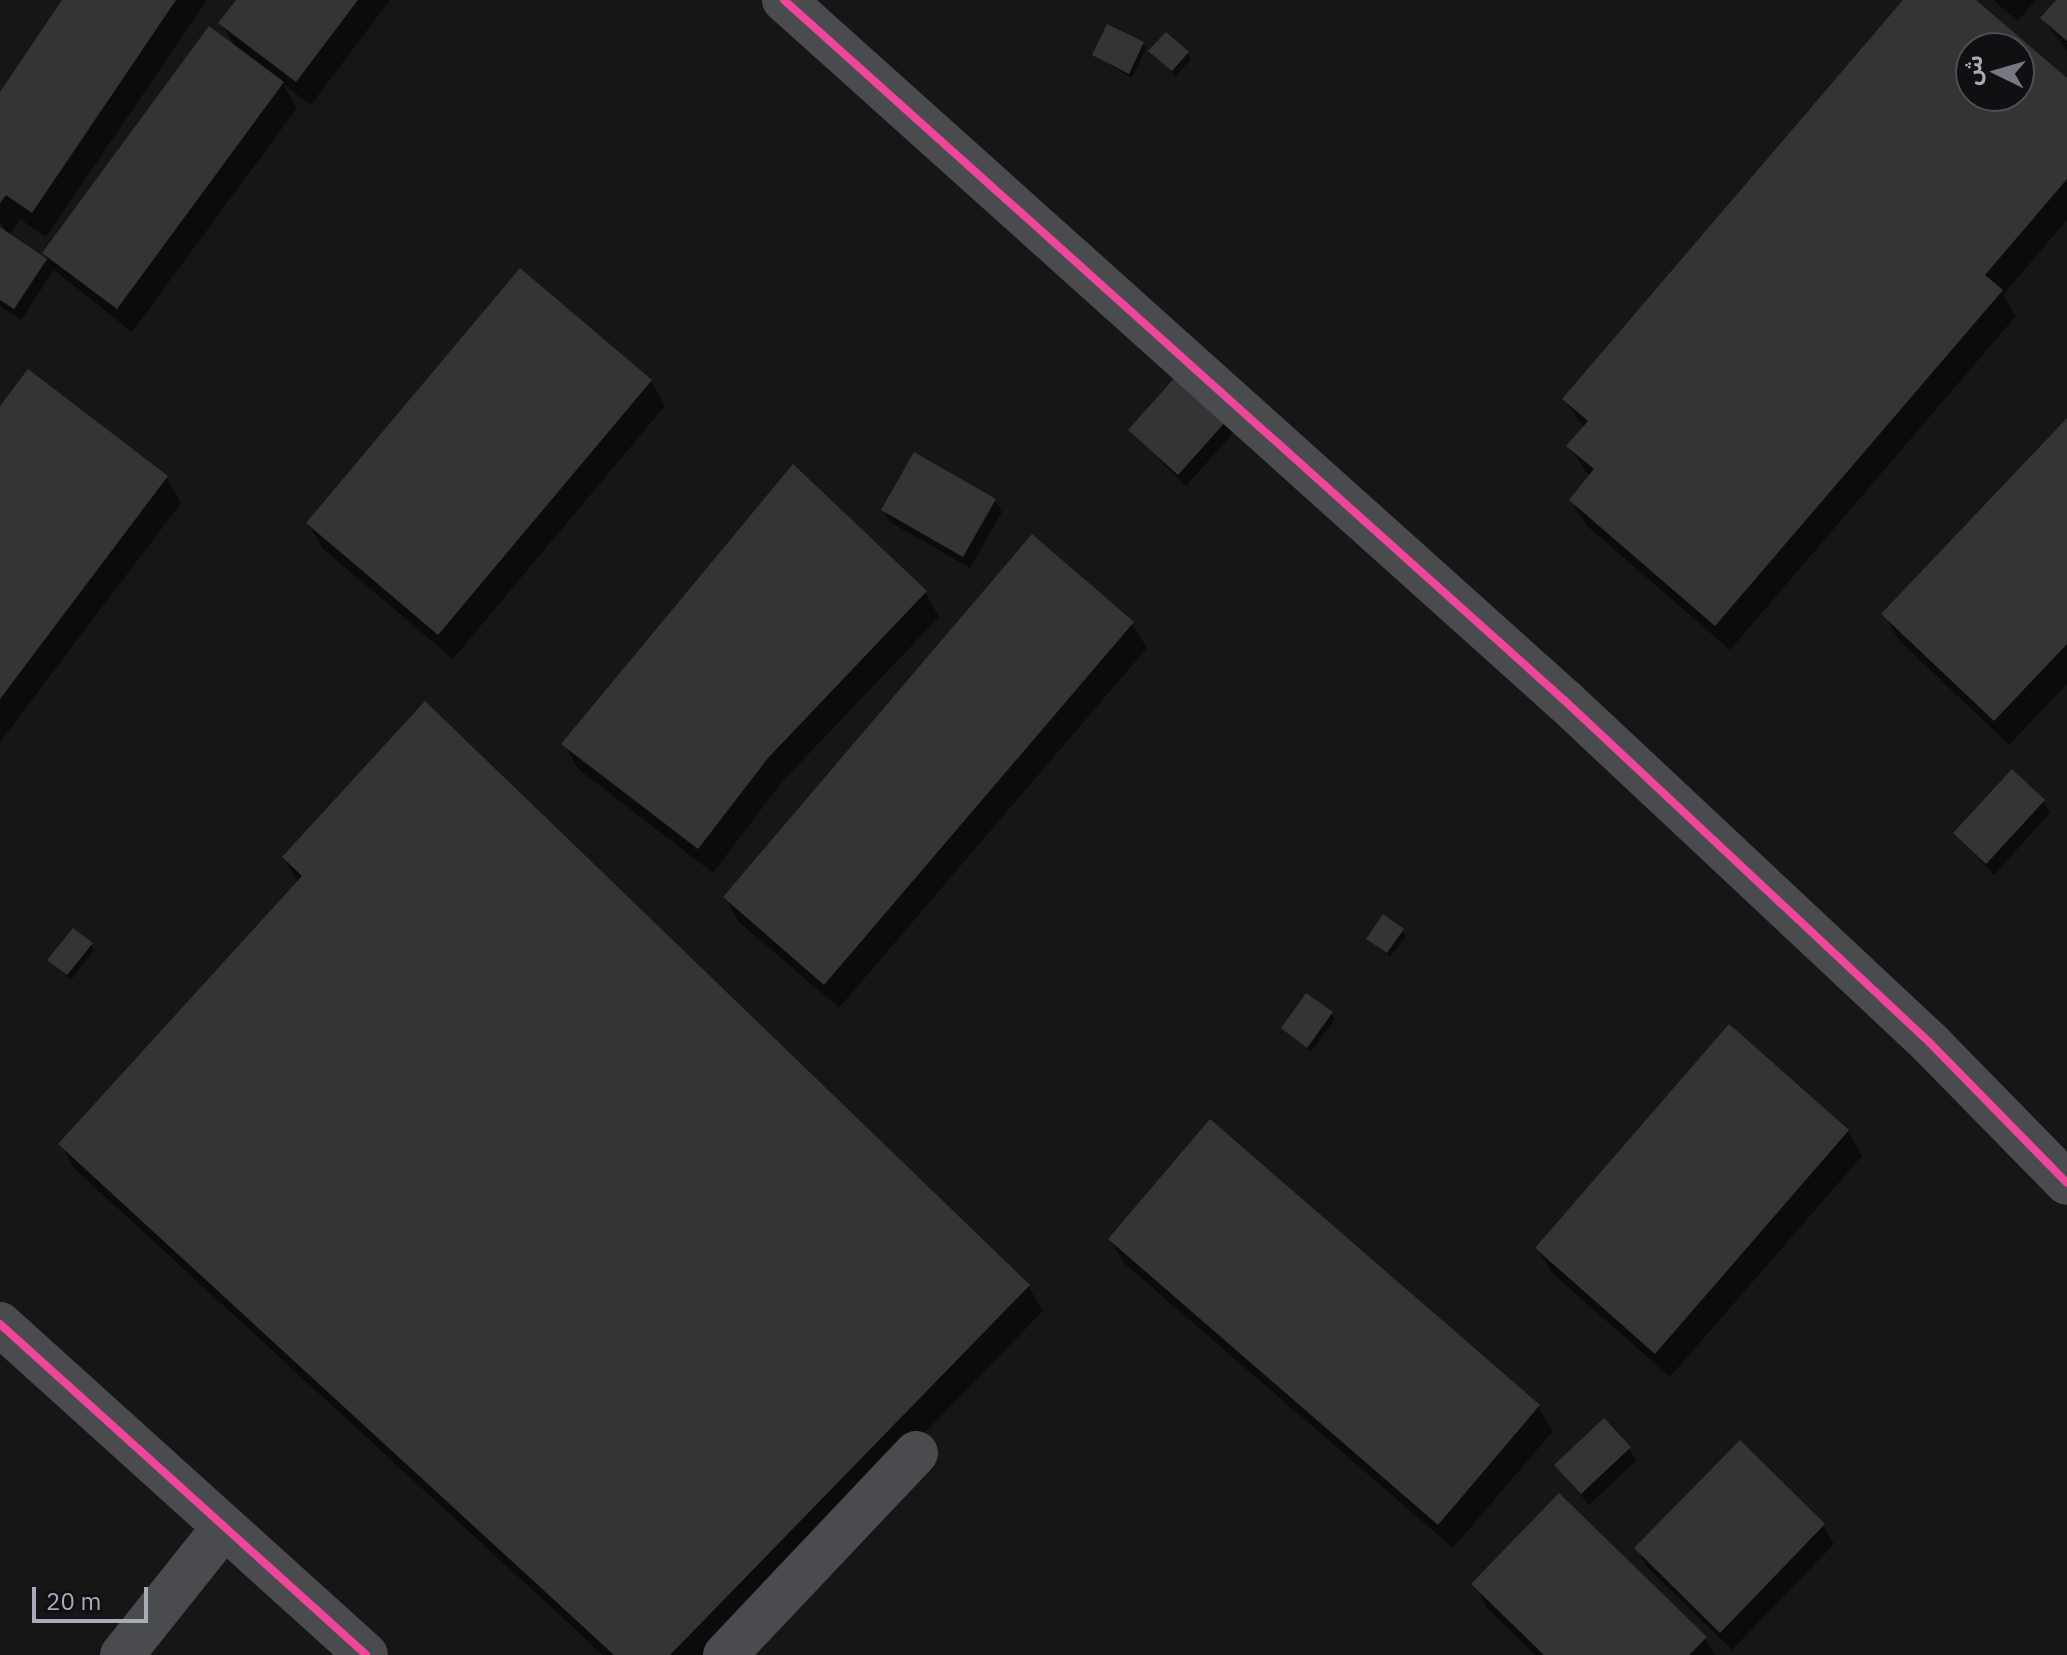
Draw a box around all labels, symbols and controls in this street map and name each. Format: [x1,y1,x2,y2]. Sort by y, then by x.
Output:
north arrow [1955,32,2035,112]
text: ش [1957,54,1988,86]
scale bar [36,1571,152,1621]
text: 20 m [46,1585,101,1617]

